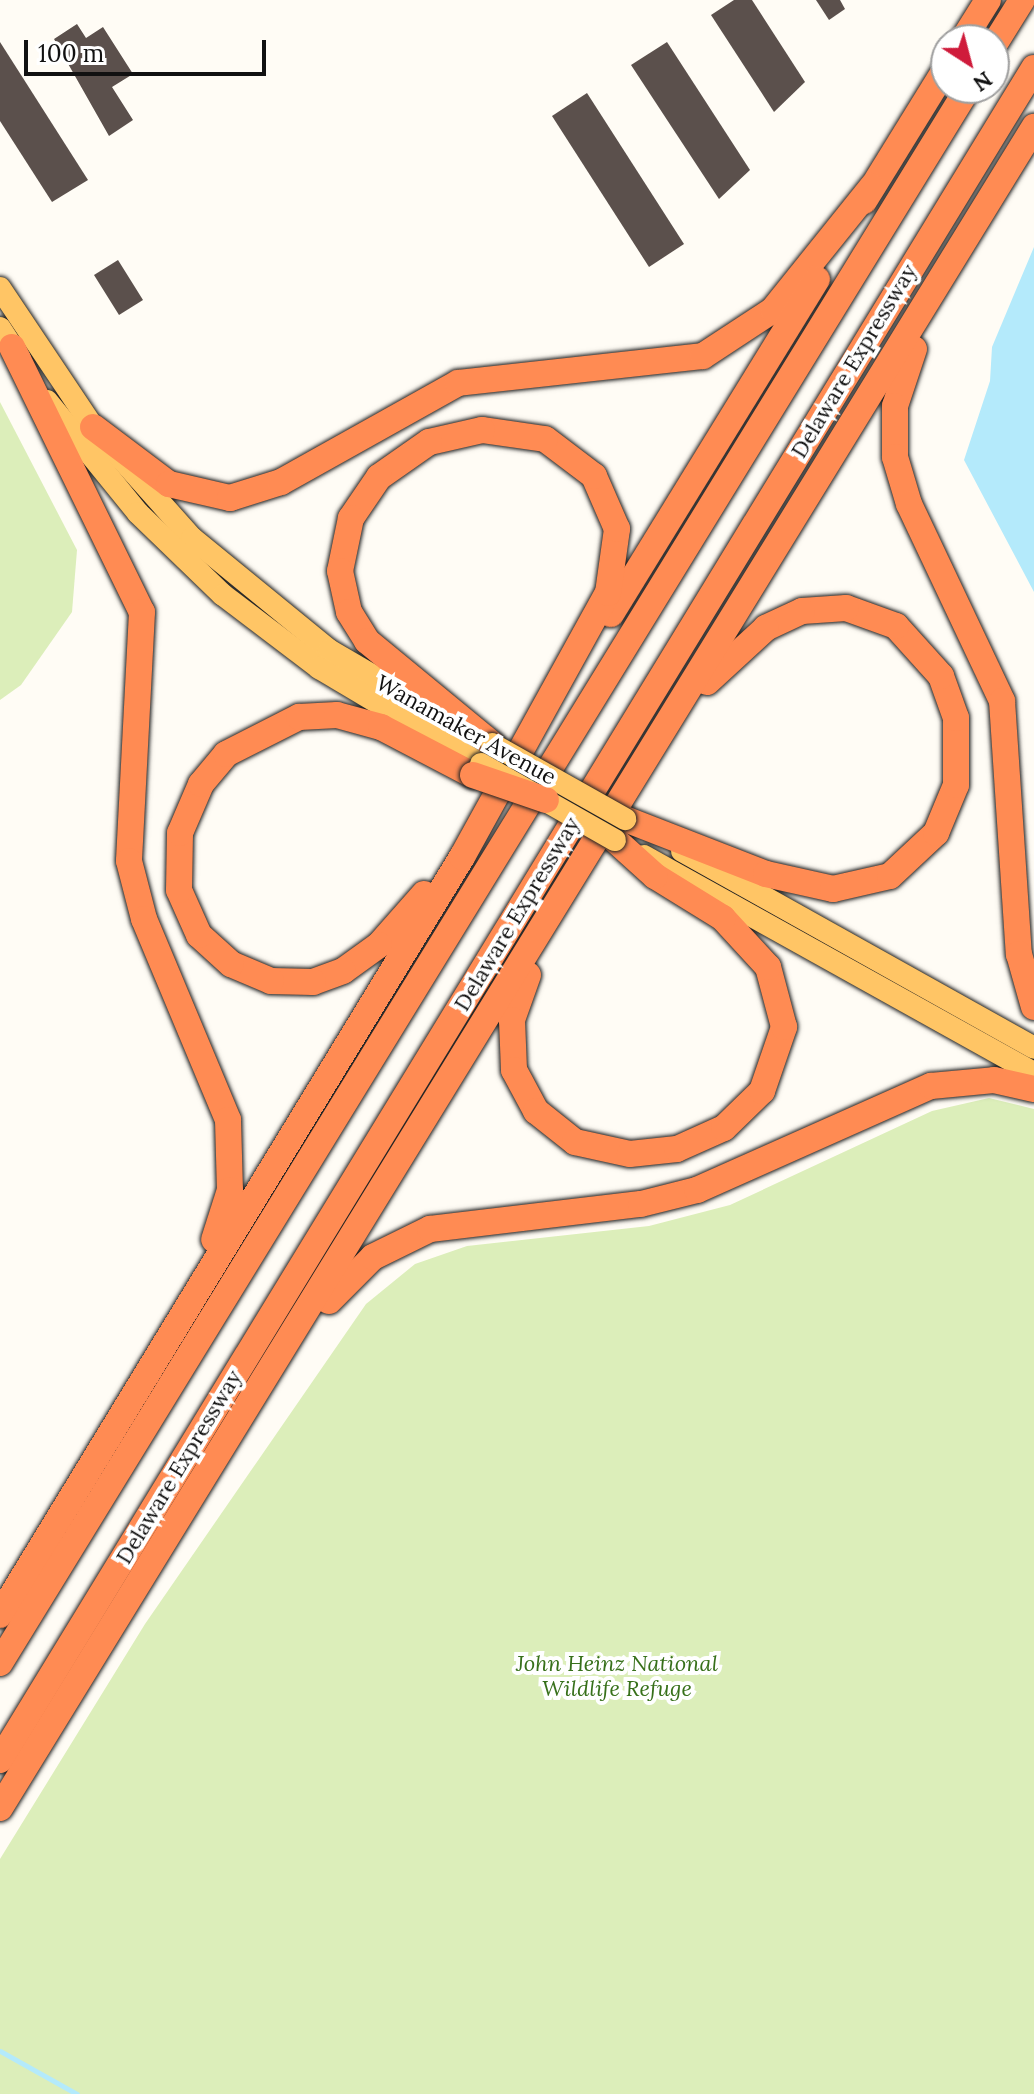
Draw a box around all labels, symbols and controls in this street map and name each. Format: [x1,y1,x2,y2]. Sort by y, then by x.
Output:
scale bar [28,24,270,74]
north arrow [930,24,1010,104]
text: 100 m [38,38,104,69]
text: N [968,65,998,98]
street label: Delaware Expressway [786,259,922,463]
street label: Wanamaker Avenue [371,670,561,790]
street label: Delaware Expressway [449,812,585,1016]
street label: Delaware Expressway [111,1365,247,1569]
park label: John Heinz National Wildlife Refuge [516,1650,718,1702]

